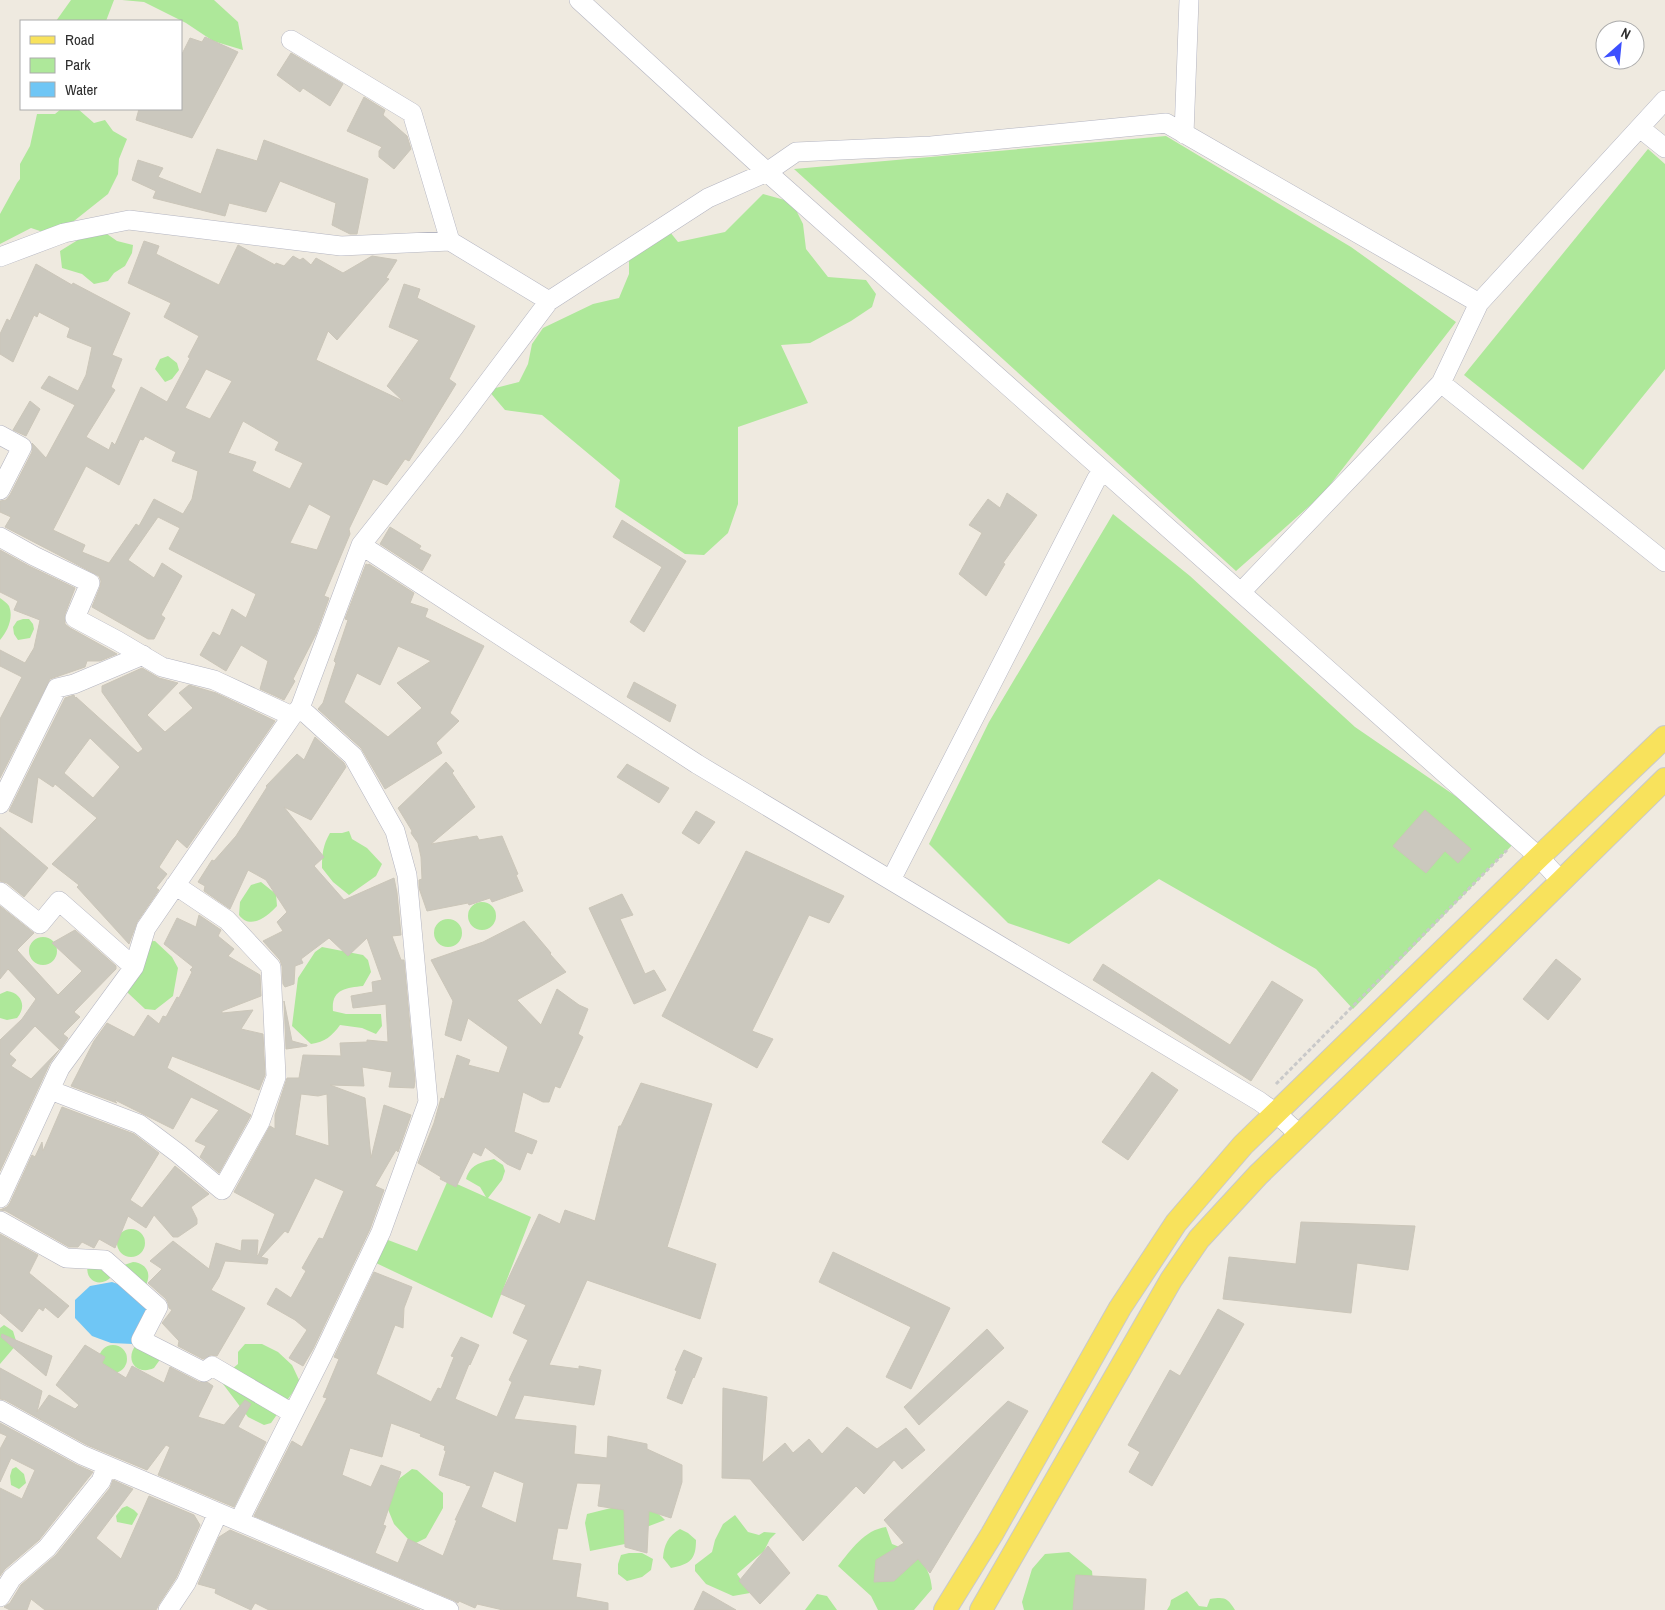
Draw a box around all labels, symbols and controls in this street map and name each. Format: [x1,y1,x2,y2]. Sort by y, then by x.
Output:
legend [20,20,182,110]
north arrow [1595,20,1645,70]
text: N [1618,24,1634,43]
text: Road [65,29,94,50]
text: Park [65,54,91,75]
text: Water [65,79,97,100]

